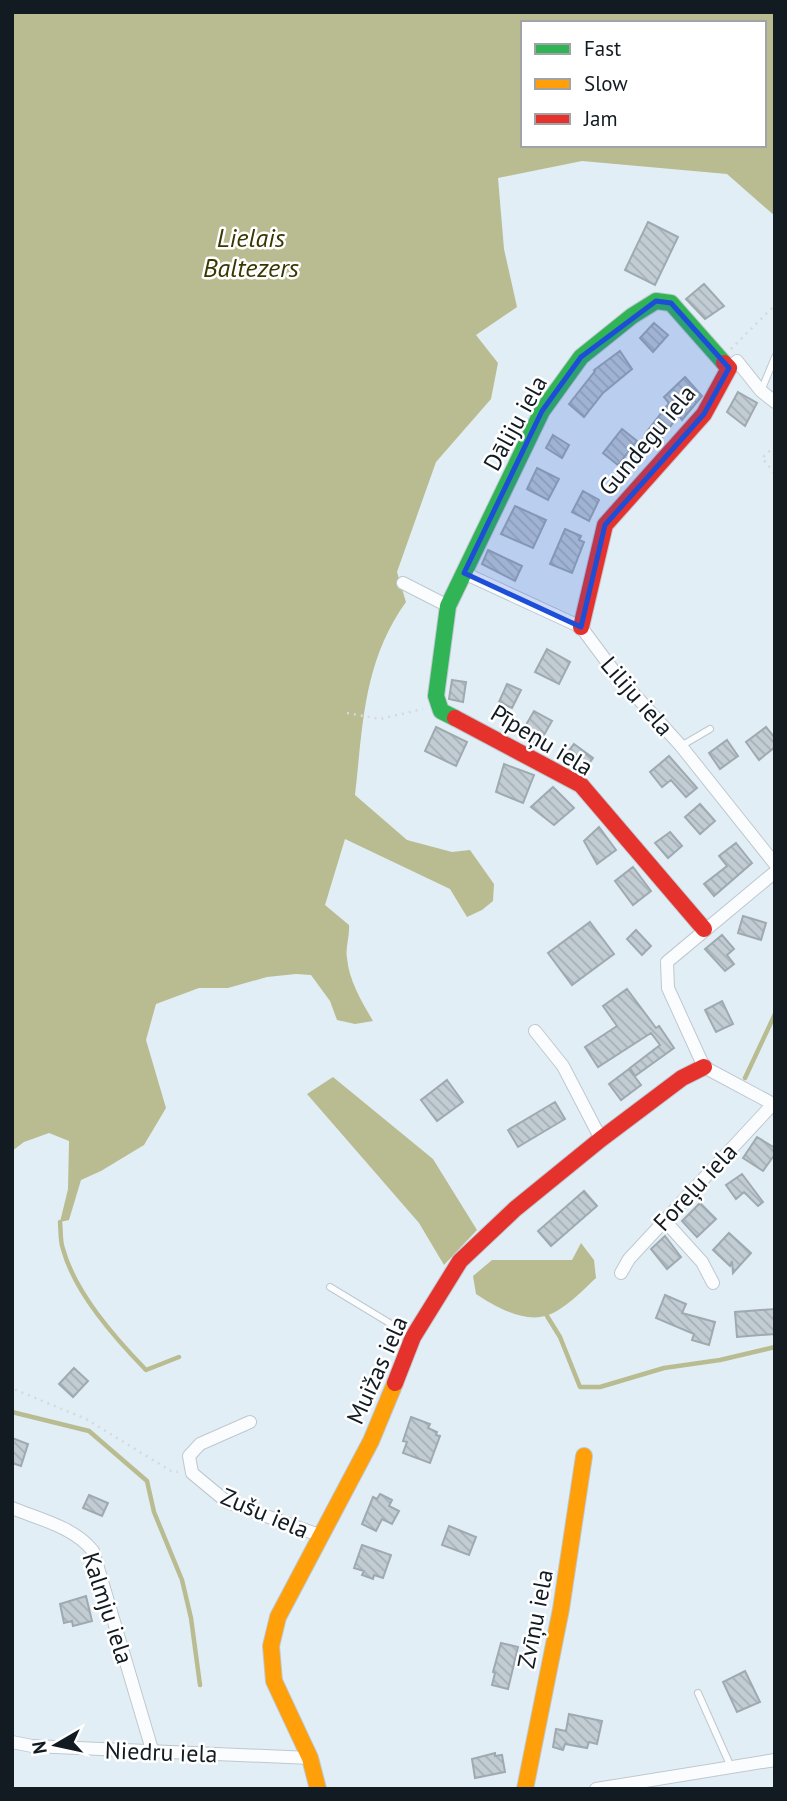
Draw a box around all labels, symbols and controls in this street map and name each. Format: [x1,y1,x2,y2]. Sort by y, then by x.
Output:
legend [521,21,766,147]
text: Fast [584,35,621,62]
text: Slow [584,70,628,97]
text: Jam [583,105,618,132]
water label: Lielais Baltezers [203,221,300,284]
street label: Dāliju iela [476,370,554,476]
street label: Gundegu iela [592,378,702,502]
street label: Liliju iela [594,650,680,742]
street label: Pīpeņu iela [485,697,599,783]
street label: Foreļu iela [646,1136,744,1238]
street label: Muižas iela [339,1311,415,1429]
street label: Zušu iela [216,1481,314,1545]
street label: Kalmju iela [75,1548,141,1668]
street label: Zvīņu iela [510,1567,560,1671]
north arrow [21,1710,91,1780]
street label: Niedru iela [104,1735,218,1769]
text: N [26,1740,52,1756]

